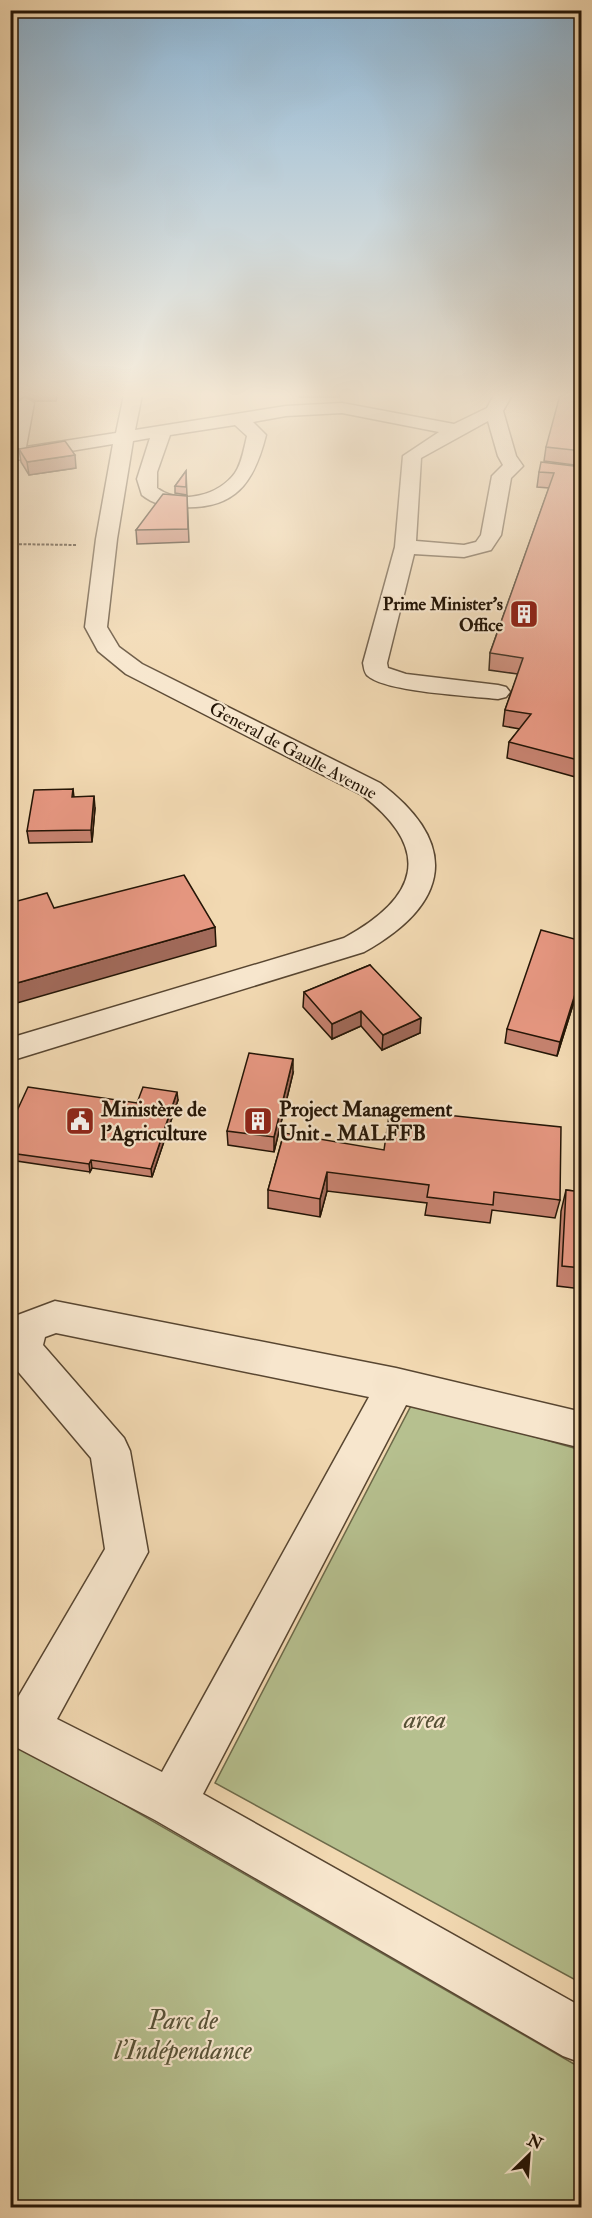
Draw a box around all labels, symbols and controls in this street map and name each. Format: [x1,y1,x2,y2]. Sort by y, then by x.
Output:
place label: Prime Minister's Office [383,593,503,637]
building icon: Prime Minister's Office [508,598,540,630]
street label: General de Gaulle Avenue [205,697,381,805]
place label: Ministère de l'Agriculture [100,1096,207,1147]
place label: Project Management Unit - MALFFB [279,1096,452,1147]
public building icon: Ministère de l'Agriculture [64,1105,96,1137]
building icon: Project Management Unit - MALFFB [242,1105,274,1137]
park label: area [403,1704,446,1736]
park label: Parc de l'Indépendance [113,2005,252,2067]
north arrow [499,2125,559,2185]
text: N [523,2130,546,2155]

